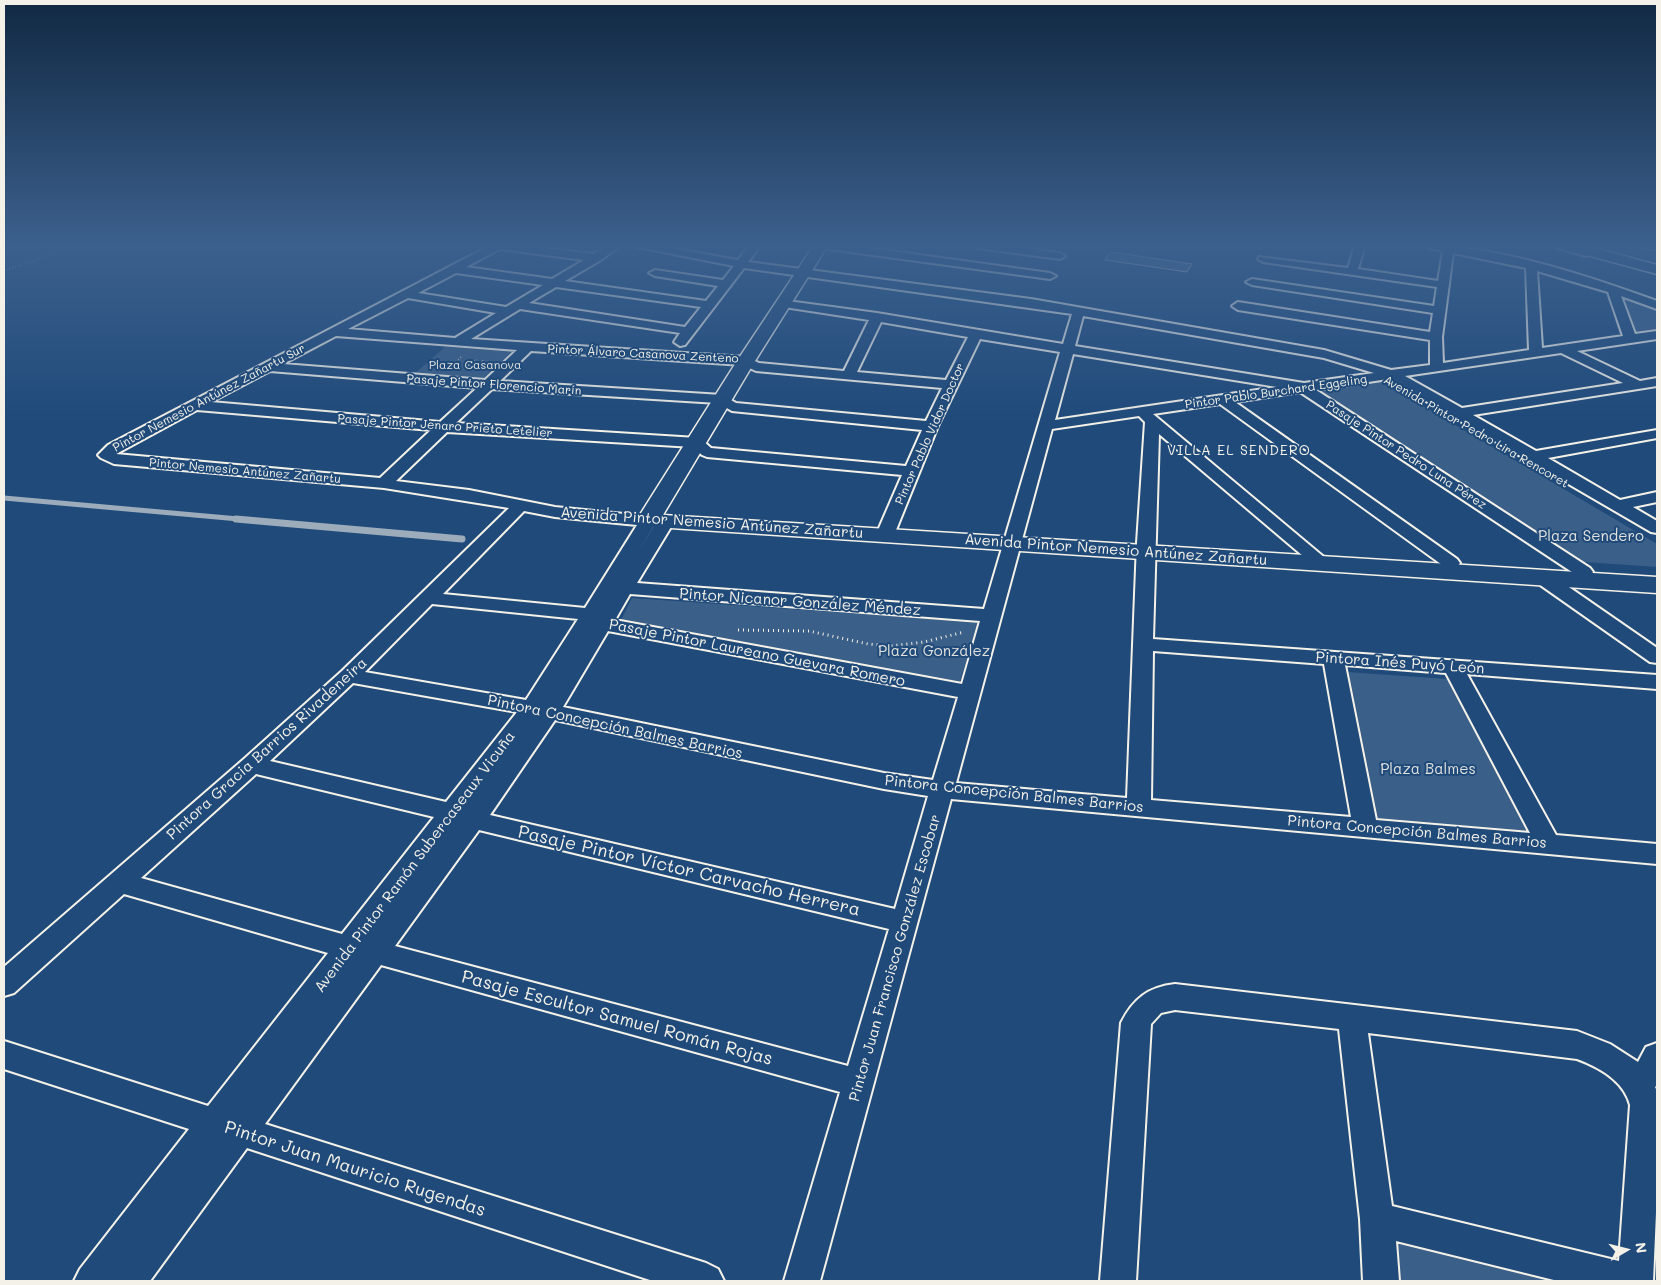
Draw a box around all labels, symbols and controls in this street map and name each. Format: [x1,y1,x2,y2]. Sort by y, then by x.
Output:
street label: Pintor Nemesio Antúnez Zañartu Sur [110,341,308,455]
street label: Pintor Álvaro Casanova Zenteno [547,342,739,366]
park label: Plaza Casanova [429,358,521,372]
street label: Pintor Pablo Vidor Doctor [892,361,968,507]
street label: Pasaje Pintor Florencio Marín [406,372,582,398]
street label: Pintor Pablo Burchard Eggeling [1184,372,1368,412]
street label: Avenida Pintor Pedro Lira Rencoret [1381,373,1571,491]
street label: Pasaje Pintor Pedro Luna Pérez [1323,398,1489,512]
street label: Pasaje Pintor Jenaro Prieto Letelier [337,411,553,441]
district label: VILLA EL SENDERO [1165,443,1313,459]
street label: Pintor Nemesio Antúnez Zañartu [148,455,342,487]
street label: Avenida Pintor Nemesio Antúnez Zañartu [560,503,864,543]
park label: Plaza Sendero [1538,527,1644,545]
street label: Avenida Pintor Nemesio Antúnez Zañartu [964,530,1268,570]
street label: Pintor Nicanor González Méndez [679,585,921,619]
street label: Pasaje Pintor Laureano Guevara Romero [607,615,907,691]
park label: Plaza González [878,642,990,660]
street label: Pintora Inés Puyó León [1315,648,1485,678]
street label: Pintora Gracia Barrios Rivadeneira [163,654,371,844]
street label: Pintora Concepción Balmes Barrios [486,691,744,763]
street label: Avenida Pintor Ramón Subercaseaux Vicuña [311,728,519,996]
park label: Plaza Balmes [1380,760,1476,778]
street label: Pintora Concepción Balmes Barrios [884,771,1144,817]
street label: Pintor Juan Francisco González Escobar [845,812,945,1104]
street label: Pintora Concepción Balmes Barrios [1287,812,1547,852]
street label: Pasaje Pintor Víctor Carvacho Herrera [516,821,862,921]
street label: Pasaje Escultor Samuel Román Rojas [459,966,775,1070]
street label: Pintor Juan Mauricio Rugendas [222,1116,488,1222]
north arrow [1601,1225,1651,1275]
text: N [1631,1241,1651,1254]

